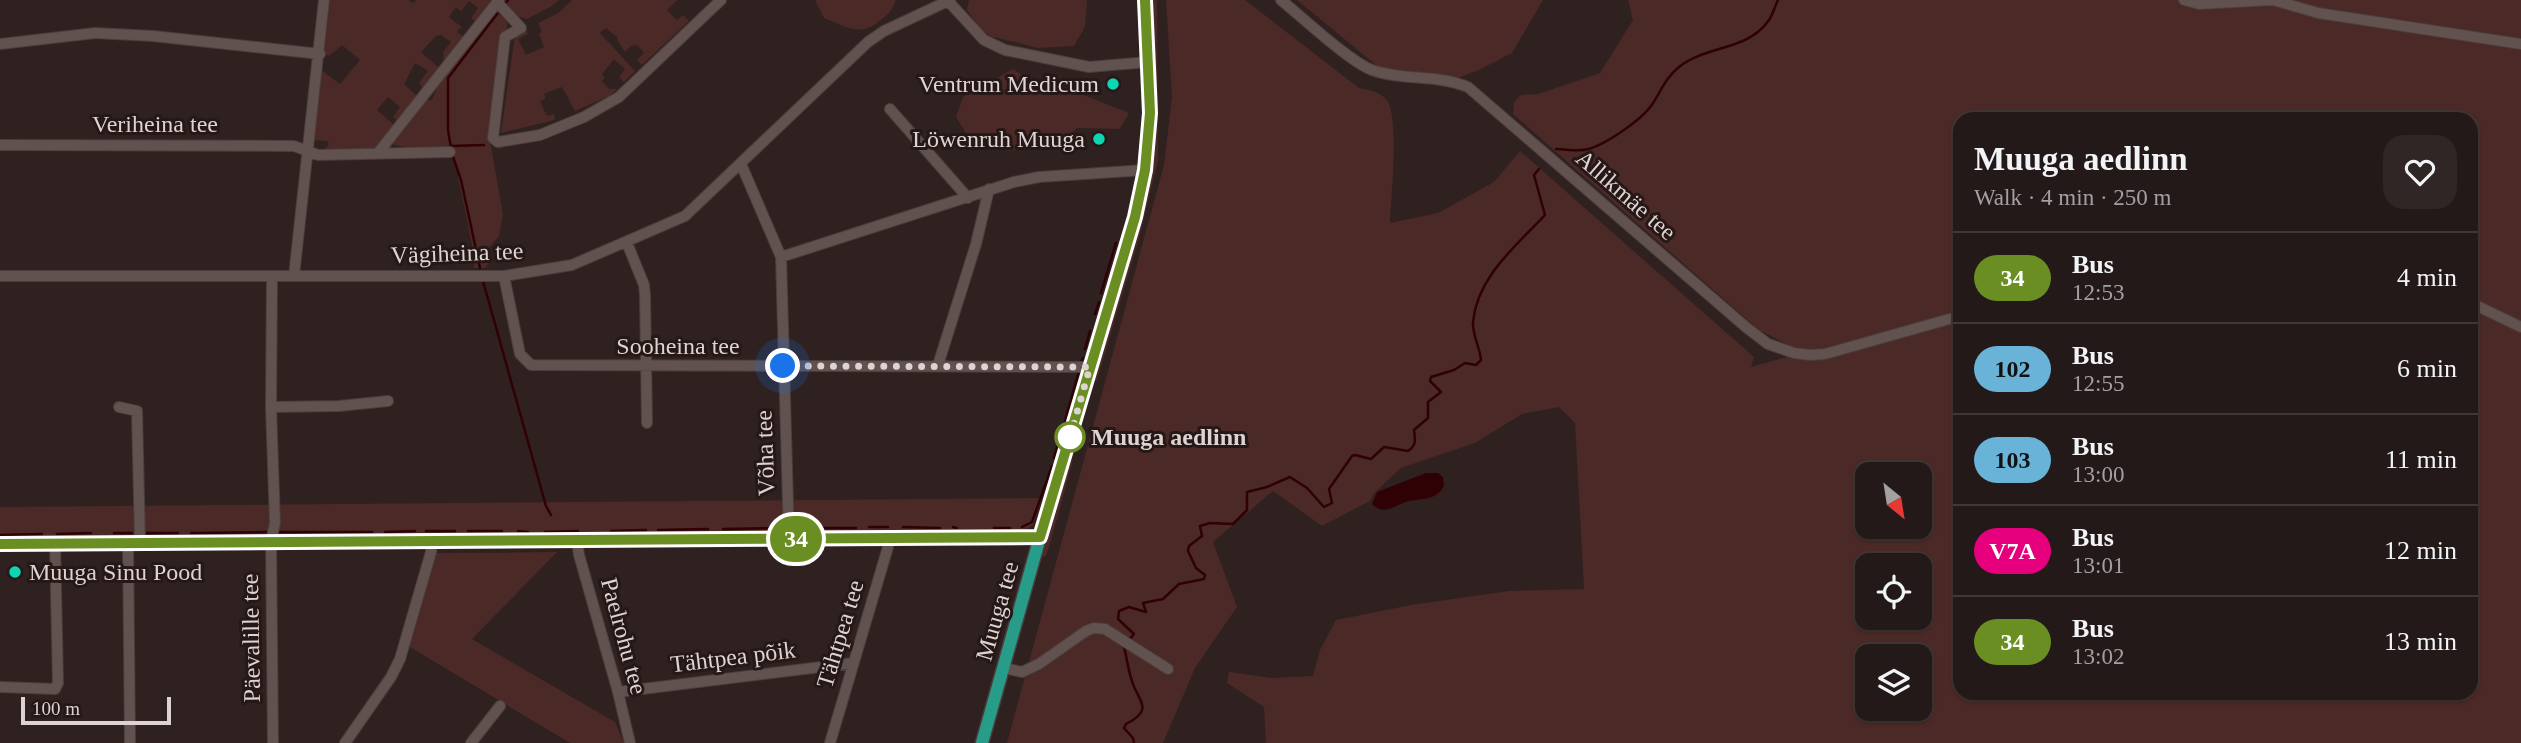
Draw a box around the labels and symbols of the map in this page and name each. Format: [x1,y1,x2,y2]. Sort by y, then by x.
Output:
place label: Ventrum Medicum [918,71,1099,97]
marker: Ventrum Medicum [1105,76,1121,92]
street label: Veriheina tee [92,111,218,137]
place label: Löwenruh Muuga [912,126,1085,152]
marker: Löwenruh Muuga [1091,131,1107,147]
street label: Allikmäe tee [1571,145,1681,245]
street label: Vägiheina tee [390,238,524,268]
street label: Sooheina tee [616,333,740,359]
your location [765,348,800,383]
street label: Võha tee [751,410,779,496]
marker: Muuga aedlinn [1055,422,1085,452]
place label: Muuga aedlinn [1091,424,1246,450]
north arrow [1855,462,1932,539]
line badge: 34 [764,516,828,562]
street label: Muuga tee [970,558,1024,664]
place label: Muuga Sinu Pood [29,559,202,585]
marker: Muuga Sinu Pood [7,564,23,580]
street label: Päevalille tee [237,573,265,703]
street label: Paelrohu tee [596,575,652,697]
street label: Tähtpea tee [811,577,869,691]
street label: Tähtpea põik [669,636,797,678]
scale bar [21,694,172,726]

